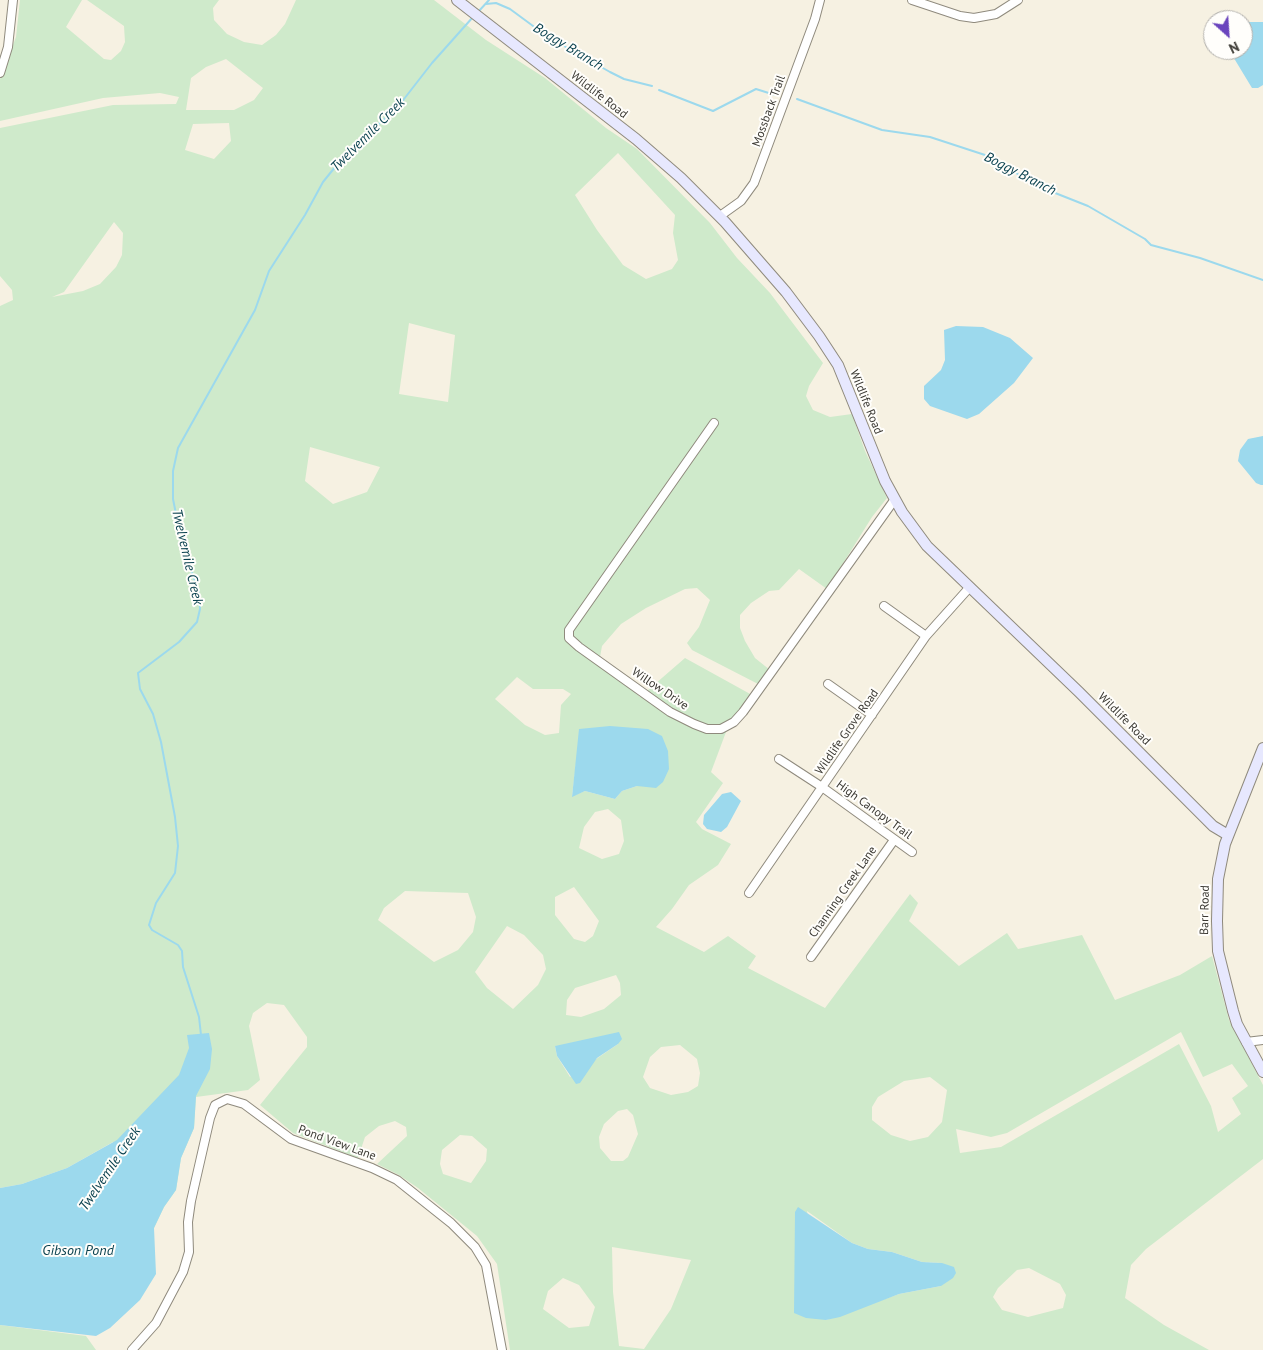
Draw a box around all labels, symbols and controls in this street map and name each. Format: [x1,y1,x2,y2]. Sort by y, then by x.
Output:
north arrow [1203,10,1253,60]
water label: Boggy Branch [530,20,606,74]
text: N [1226,37,1242,58]
street label: Wildlife Road [568,68,630,122]
street label: Mossback Trail [749,73,789,149]
water label: Twelvemile Creek [327,94,409,176]
water label: Boggy Branch [981,149,1059,199]
street label: Wildlife Road [847,368,885,436]
water label: Twelvemile Creek [168,507,206,607]
street label: Willow Drive [629,665,691,713]
street label: Wildlife Grove Road [812,687,882,777]
street label: Wildlife Road [1095,690,1153,748]
street label: High Canopy Trail [833,778,915,842]
street label: Channing Creek Lane [806,844,880,940]
street label: Barr Road [1197,885,1213,935]
street label: Pond View Lane [296,1122,378,1164]
water label: Twelvemile Creek [76,1124,144,1214]
water label: Gibson Pond [42,1243,114,1259]

